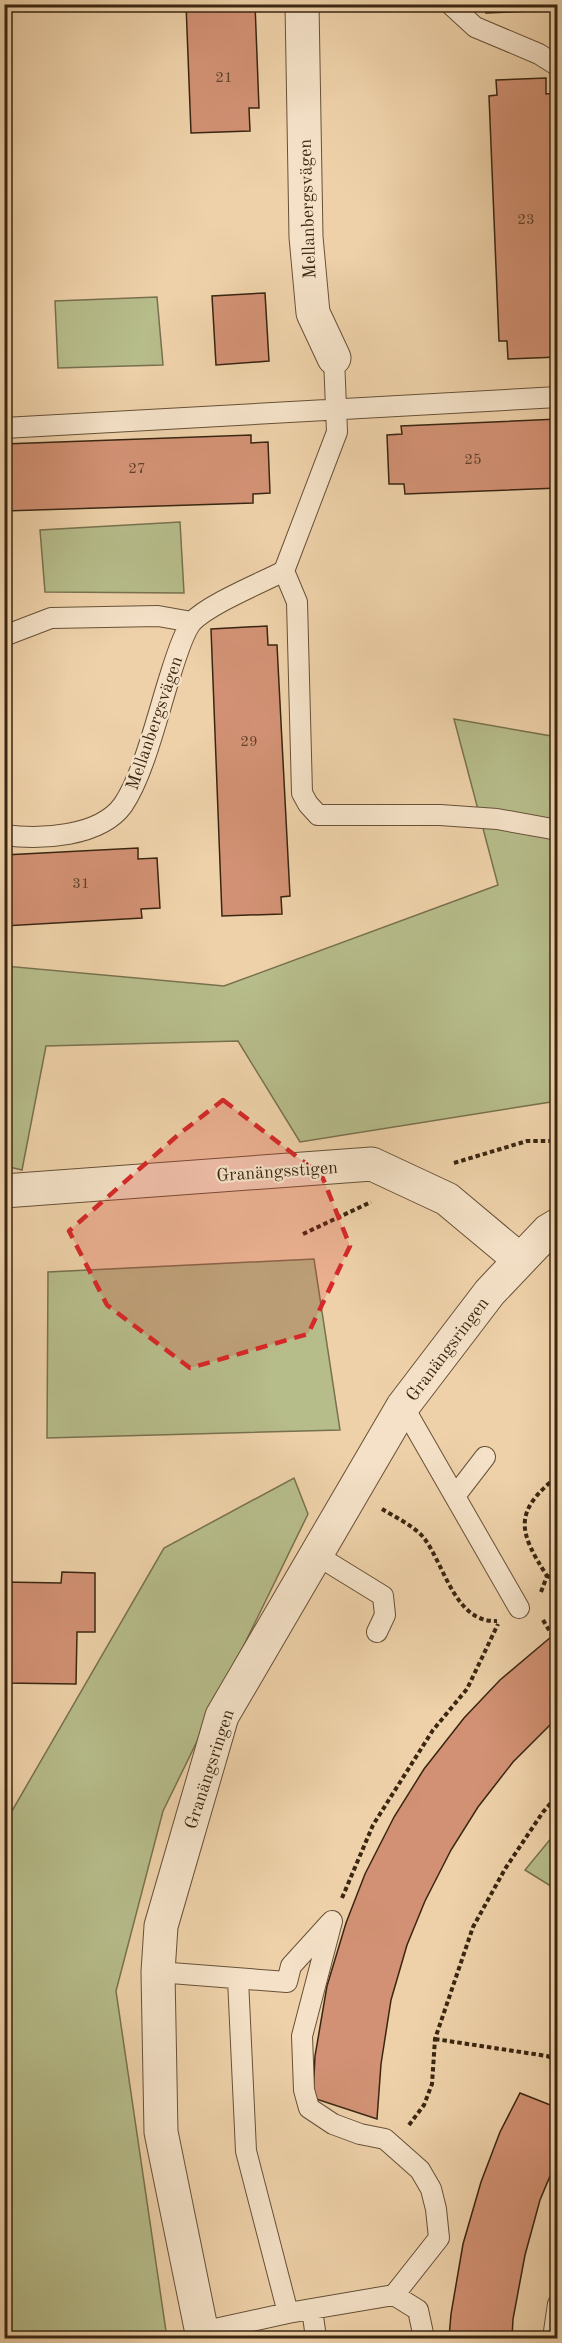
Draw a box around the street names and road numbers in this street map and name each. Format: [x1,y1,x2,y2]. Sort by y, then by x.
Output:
street label: Mellanbergsvägen [297,138,319,279]
street label: Mellanbergsvägen [124,654,186,793]
street label: Granängsstigen [216,1159,339,1185]
street label: Granängsringen [403,1294,493,1405]
street label: Granängsringen [182,1707,238,1831]

